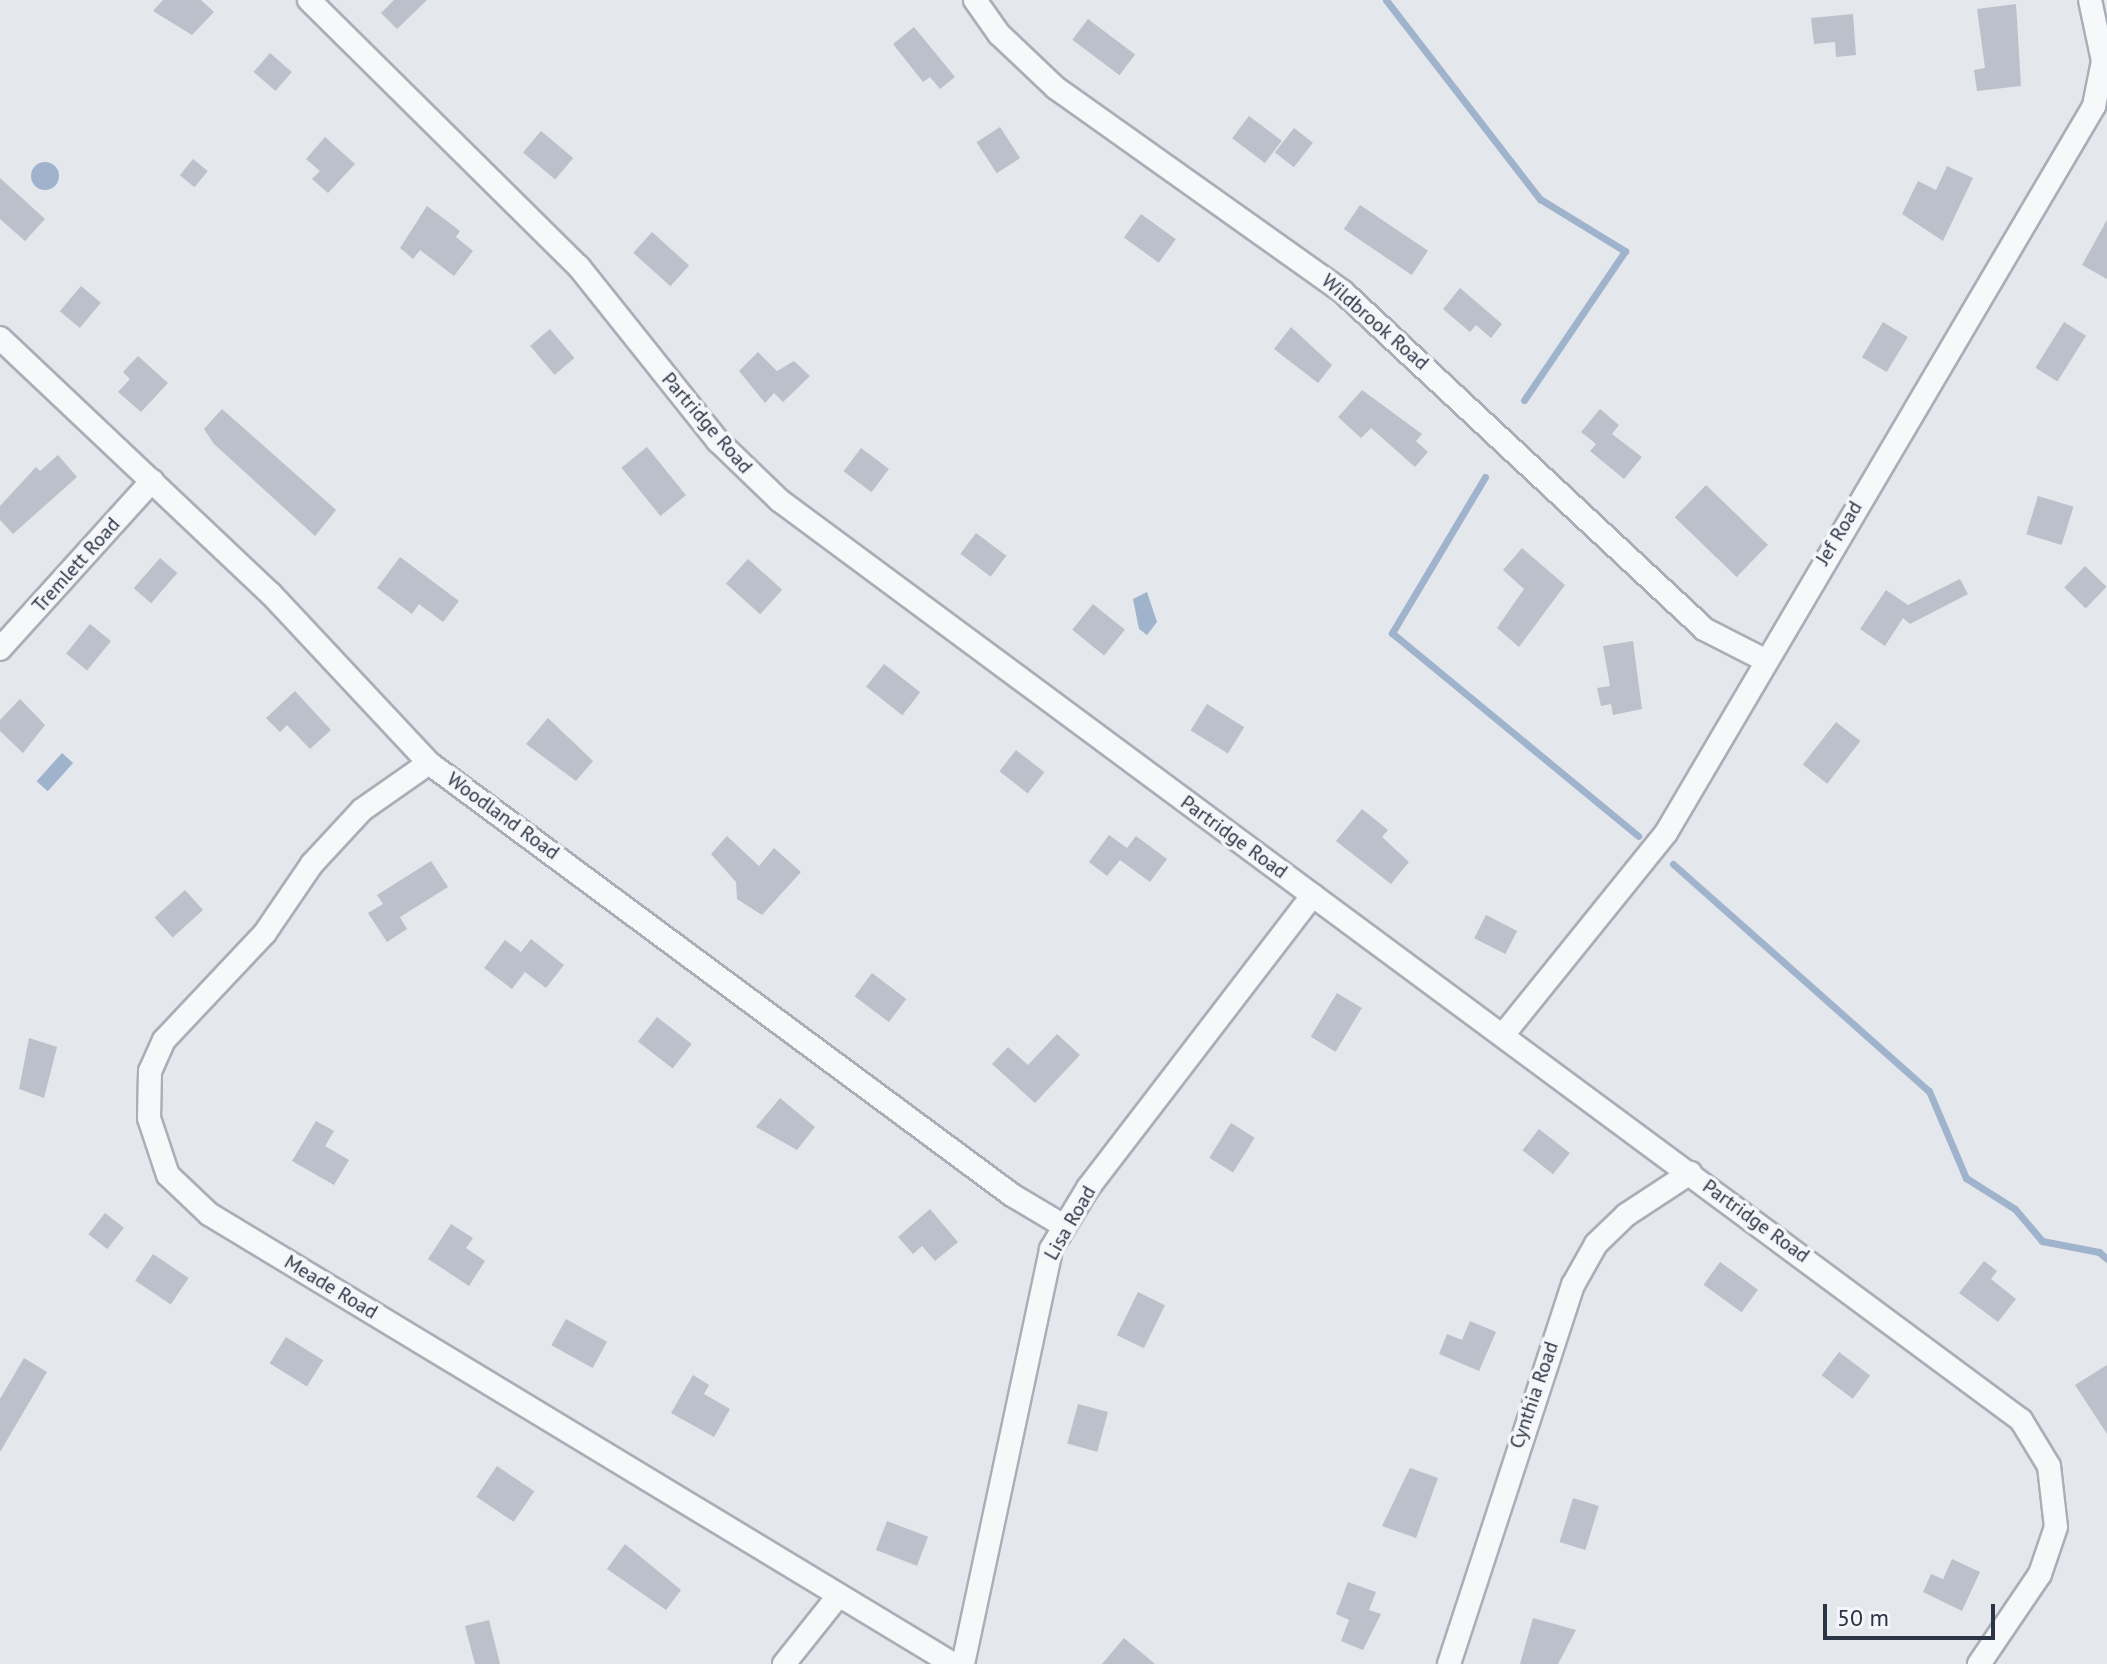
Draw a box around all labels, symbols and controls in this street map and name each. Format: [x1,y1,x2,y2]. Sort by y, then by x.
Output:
street label: Wildbrook Road [1316,269,1434,375]
street label: Partridge Road [657,368,757,478]
street label: Jef Road [1811,497,1867,569]
street label: Tremlett Road [27,513,125,617]
street label: Woodland Road [442,767,564,865]
street label: Partridge Road [1176,790,1292,884]
street label: Partridge Road [1698,1174,1814,1268]
street label: Lisa Road [1039,1182,1101,1264]
street label: Meade Road [280,1250,382,1324]
street label: Cynthia Road [1505,1338,1563,1452]
scale bar [1827,1588,1999,1638]
text: 50 m [1837,1602,1889,1633]

